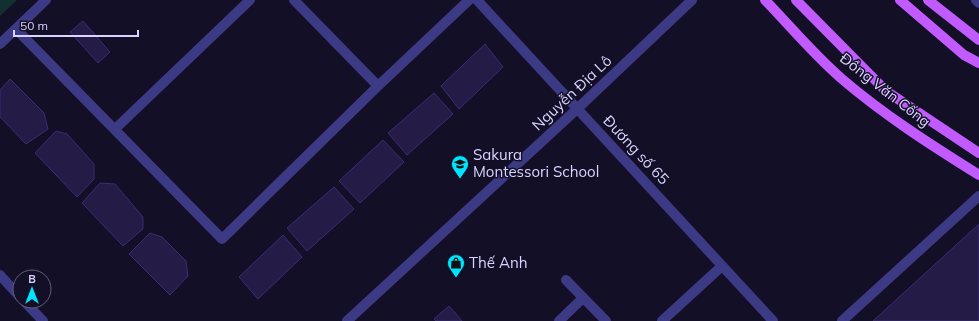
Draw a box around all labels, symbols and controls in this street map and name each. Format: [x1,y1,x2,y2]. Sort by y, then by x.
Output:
scale bar [14,12,138,38]
text: 50 m [20,18,48,33]
street label: Đồng Văn Cống [836,48,934,131]
street label: Nguyễn Địa Lô [528,51,615,134]
street label: Đương số 65 [599,111,673,188]
place label: Sakura Montessori School [473,145,599,181]
school or university icon: Sakura Montessori School [450,154,470,179]
shop icon: Thế Anh [446,253,466,278]
place label: Thế Anh [469,253,528,272]
north arrow [12,269,52,309]
text: B [28,272,36,286]

